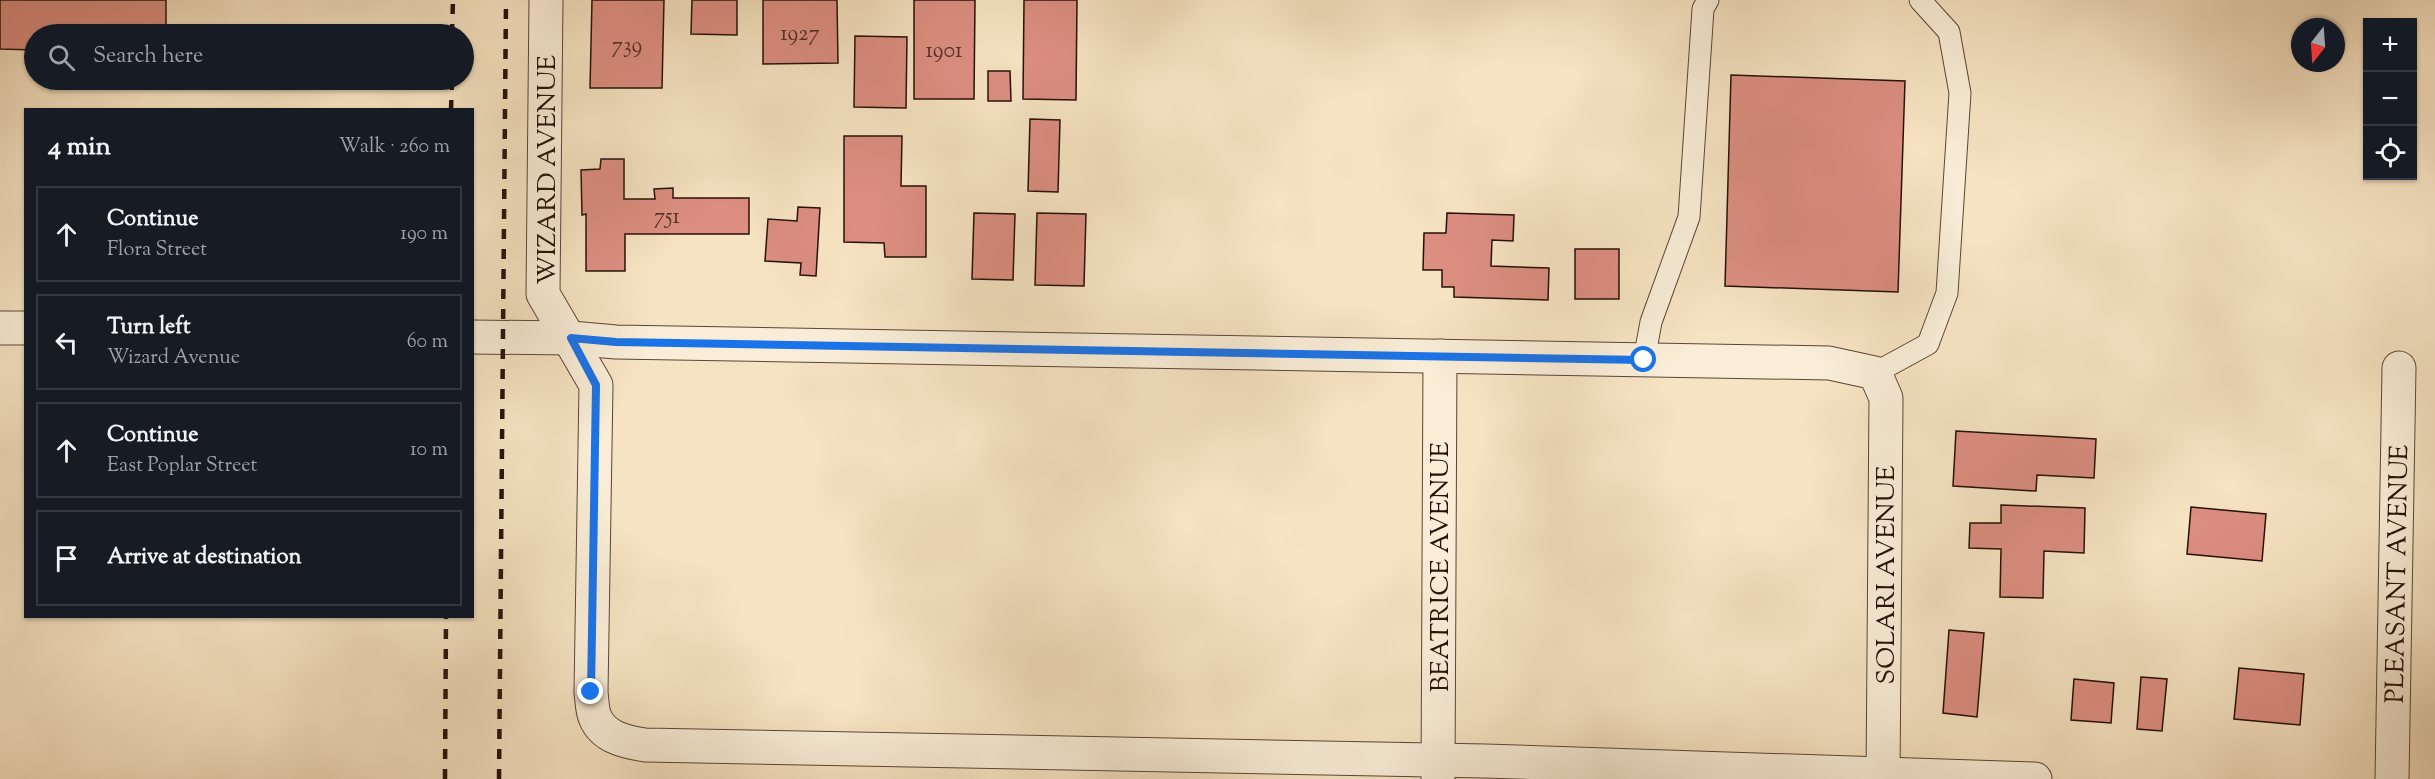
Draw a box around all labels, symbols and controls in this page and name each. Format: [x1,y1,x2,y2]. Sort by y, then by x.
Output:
north arrow [2291,18,2345,72]
map controls [2363,18,2417,180]
button: + [2363,18,2417,72]
house number: 1927 [780,19,820,51]
search box [24,24,474,90]
house number: 739 [612,31,642,63]
house number: 1901 [926,36,963,68]
icon: search [45,41,78,74]
text: Search here [93,41,203,73]
street label: WIZARD AVENUE [530,55,567,285]
button: − [2363,72,2417,126]
button: locate [2363,126,2417,180]
text: 4 min [48,129,111,166]
text: Walk · 260 m [339,133,450,162]
house number: 751 [654,202,681,234]
text: Continue [107,204,198,236]
icon: ahead [50,218,83,251]
text: 190 m [400,220,448,249]
text: Flora Street [107,236,207,265]
text: Turn left [107,312,190,344]
icon: left [50,326,83,359]
text: 60 m [407,328,448,357]
text: Wizard Avenue [107,344,240,373]
route start [1630,346,1656,372]
text: Continue [107,420,198,452]
icon: ahead [50,434,83,467]
text: 10 m [410,436,448,465]
street label: BEATRICE AVENUE [1423,442,1460,692]
street label: PLEASANT AVENUE [2378,444,2419,704]
text: East Poplar Street [107,452,257,481]
street label: SOLARI AVENUE [1869,465,1906,684]
icon: arrive [50,542,83,575]
text: Arrive at destination [107,542,302,574]
route end [577,678,603,704]

